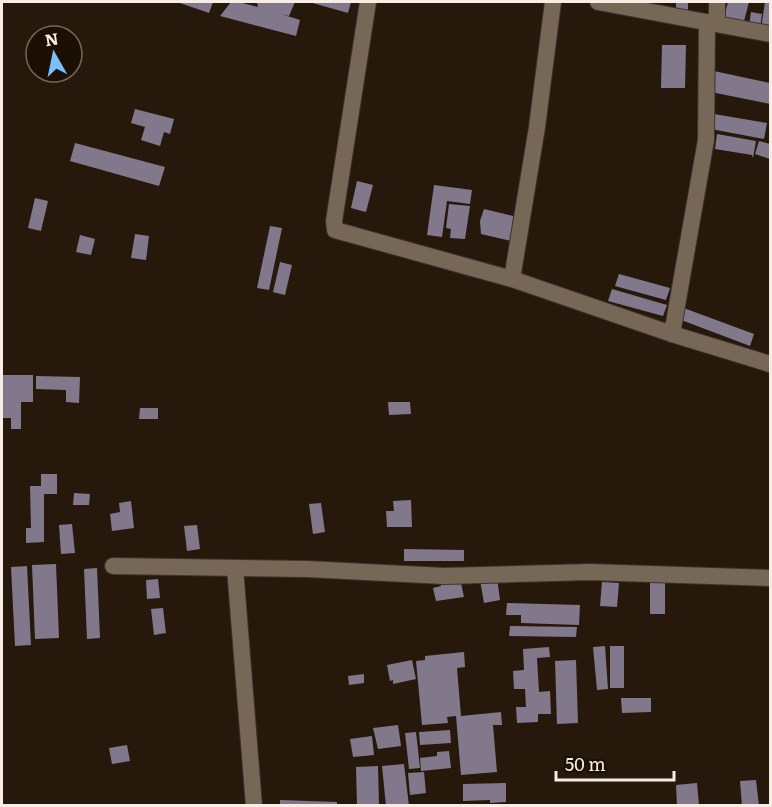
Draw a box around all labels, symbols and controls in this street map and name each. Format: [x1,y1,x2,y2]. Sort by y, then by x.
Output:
north arrow [24,24,84,84]
text: N [43,25,60,51]
scale bar [556,744,674,782]
text: 50 m [565,750,606,777]

